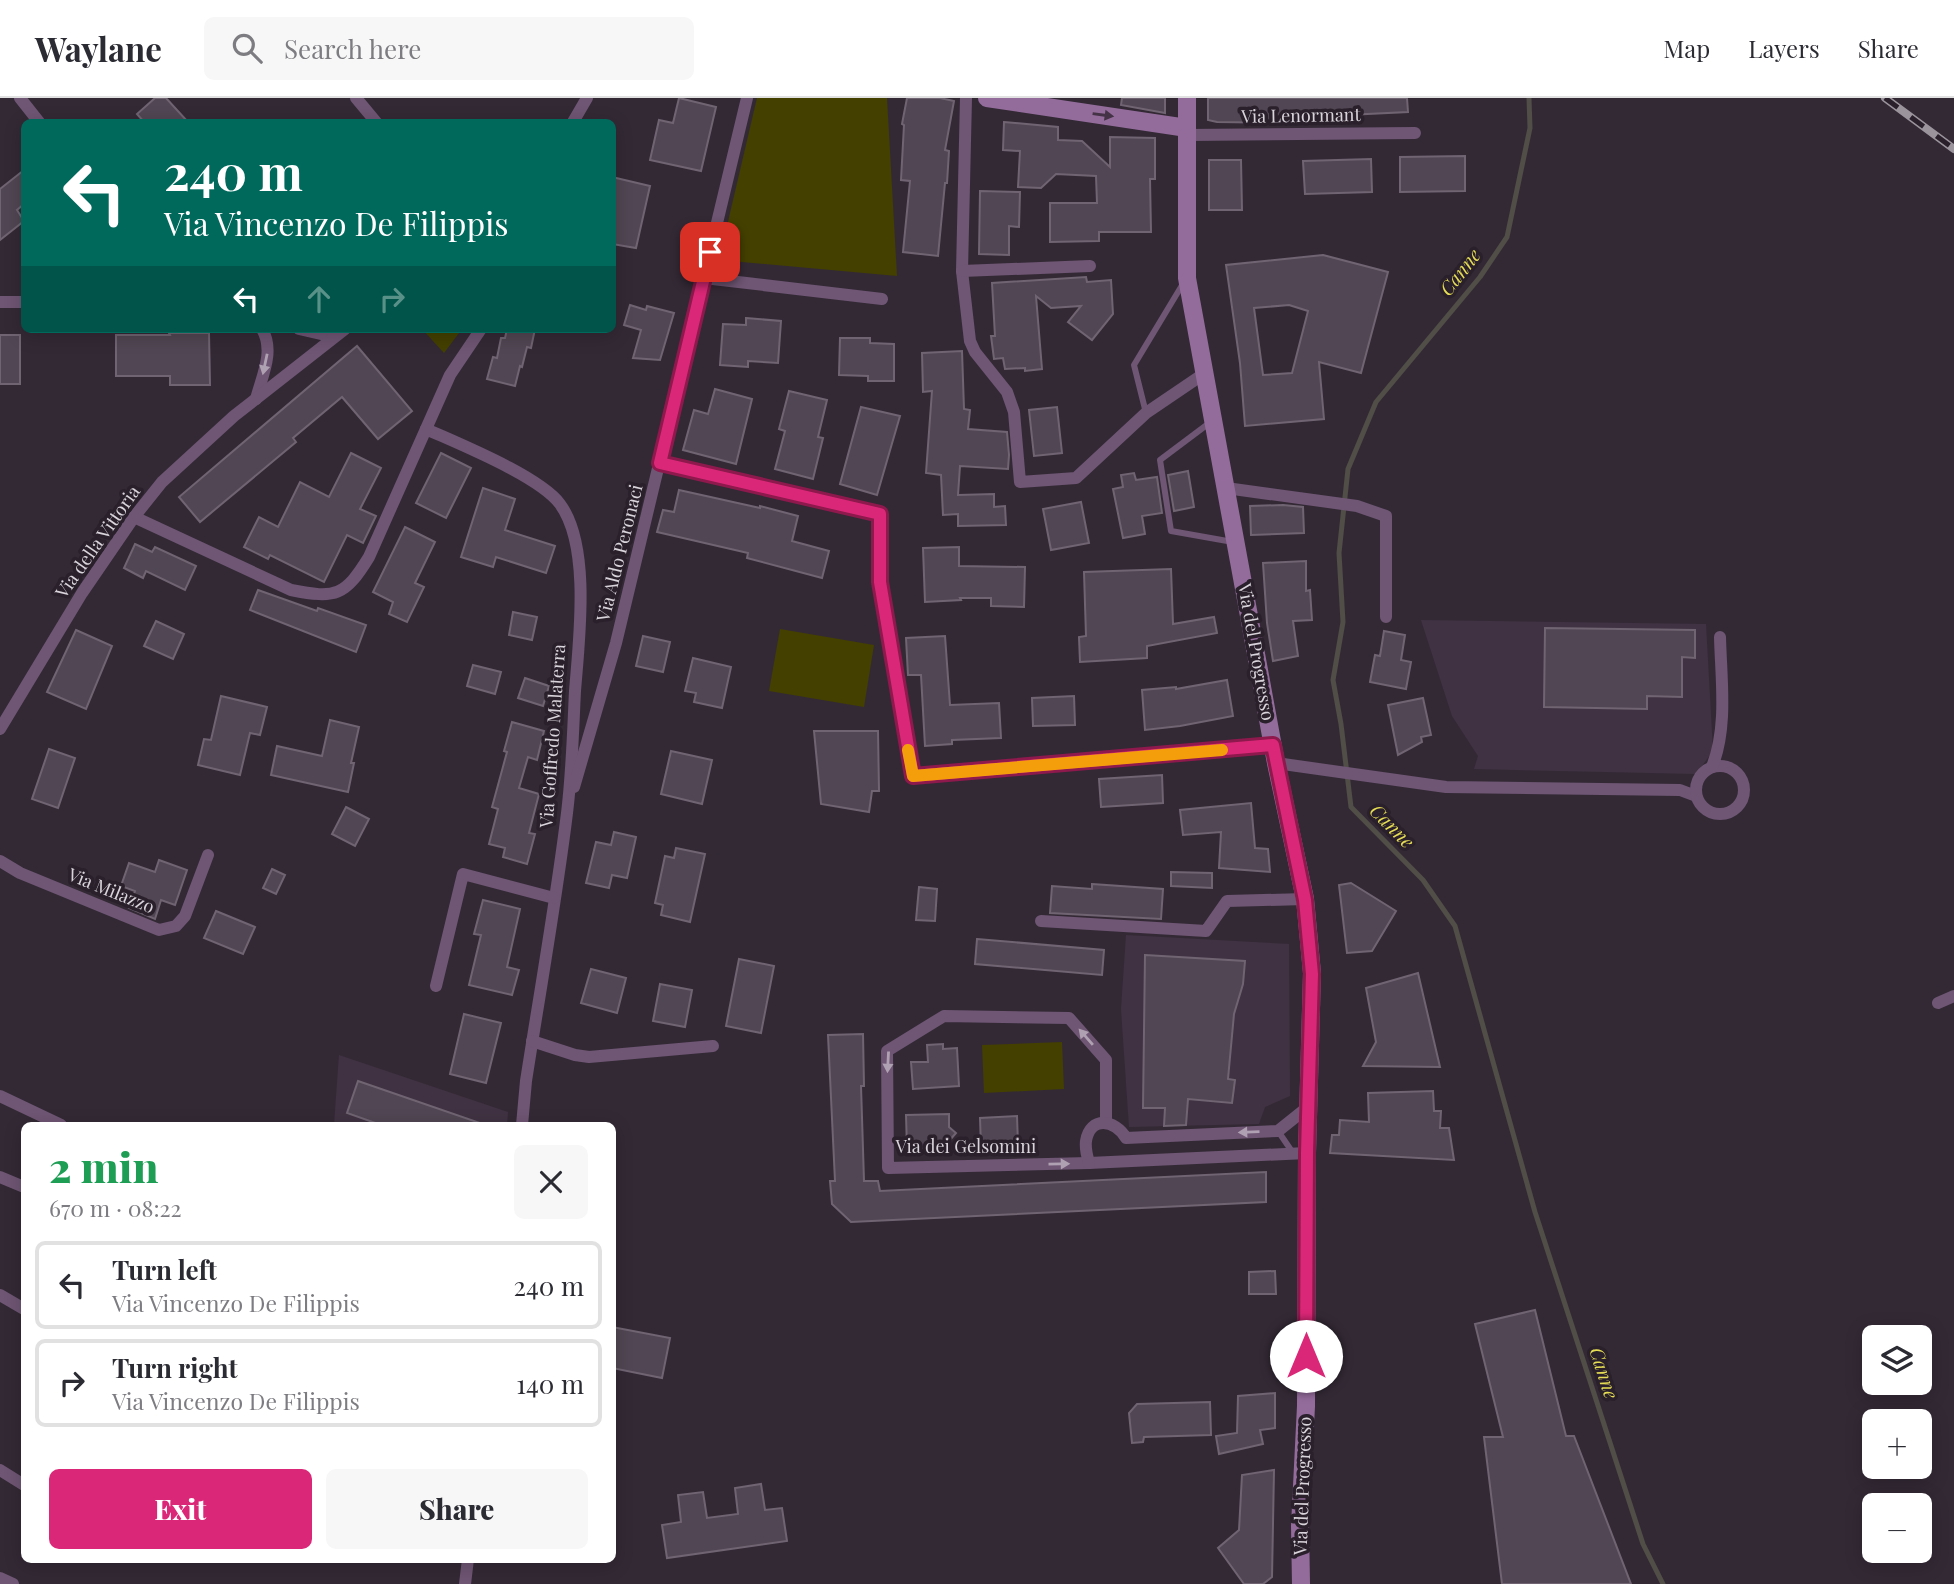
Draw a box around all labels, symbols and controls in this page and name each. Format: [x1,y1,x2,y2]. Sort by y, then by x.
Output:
search box [204,17,694,80]
text: Waylane [35,26,162,70]
icon: search [228,29,266,67]
text: Search here [284,31,421,66]
text: Map [1664,32,1710,64]
text: Layers [1748,32,1820,64]
text: Share [1858,32,1919,64]
street label: Via Lenormant [1240,102,1362,128]
one-way arrow [1092,110,1114,121]
text: 240 m [164,138,303,203]
icon: left [49,147,140,238]
text: Via Vincenzo De Filippis [164,201,509,244]
pin [680,222,740,282]
icon: arrive [691,233,729,271]
water label: Canne [1433,243,1486,300]
icon: left [227,280,265,318]
icon: ahead [300,280,338,318]
icon: right [373,280,411,318]
one-way arrow [259,353,270,375]
street label: Via della Vittoria [49,480,145,603]
street label: Via Aldo Peronaci [590,482,648,625]
street label: Via del Progresso [1233,580,1281,722]
street label: Via Goffredo Malaterra [534,643,570,830]
water label: Canne [1365,797,1421,853]
street label: Via Milazzo [64,861,158,918]
one-way arrow [1078,1028,1094,1046]
one-way arrow [883,1051,894,1073]
one-way arrow [1237,1127,1259,1138]
street label: Via dei Gelsomini [895,1134,1036,1158]
text: 2 min [49,1138,158,1194]
button: close [514,1145,588,1219]
one-way arrow [1048,1158,1070,1169]
text: 670 m · 08:22 [49,1192,182,1223]
text: Turn left [112,1252,217,1287]
icon: left [53,1266,91,1304]
text: 240 m [514,1268,584,1303]
text: Via Vincenzo De Filippis [112,1287,360,1318]
position arrow [1269,1319,1343,1393]
map controls [1862,1325,1932,1563]
button: layers [1862,1325,1932,1395]
water label: Canne [1584,1344,1625,1402]
text: Turn right [112,1350,238,1385]
icon: right [53,1364,91,1402]
text: 140 m [516,1366,584,1401]
text: Via Vincenzo De Filippis [112,1385,360,1416]
button: + [1862,1409,1932,1479]
street label: Via del Progresso [1288,1416,1316,1557]
button: Exit [49,1469,312,1549]
button: Share [326,1469,588,1549]
button: − [1862,1493,1932,1563]

